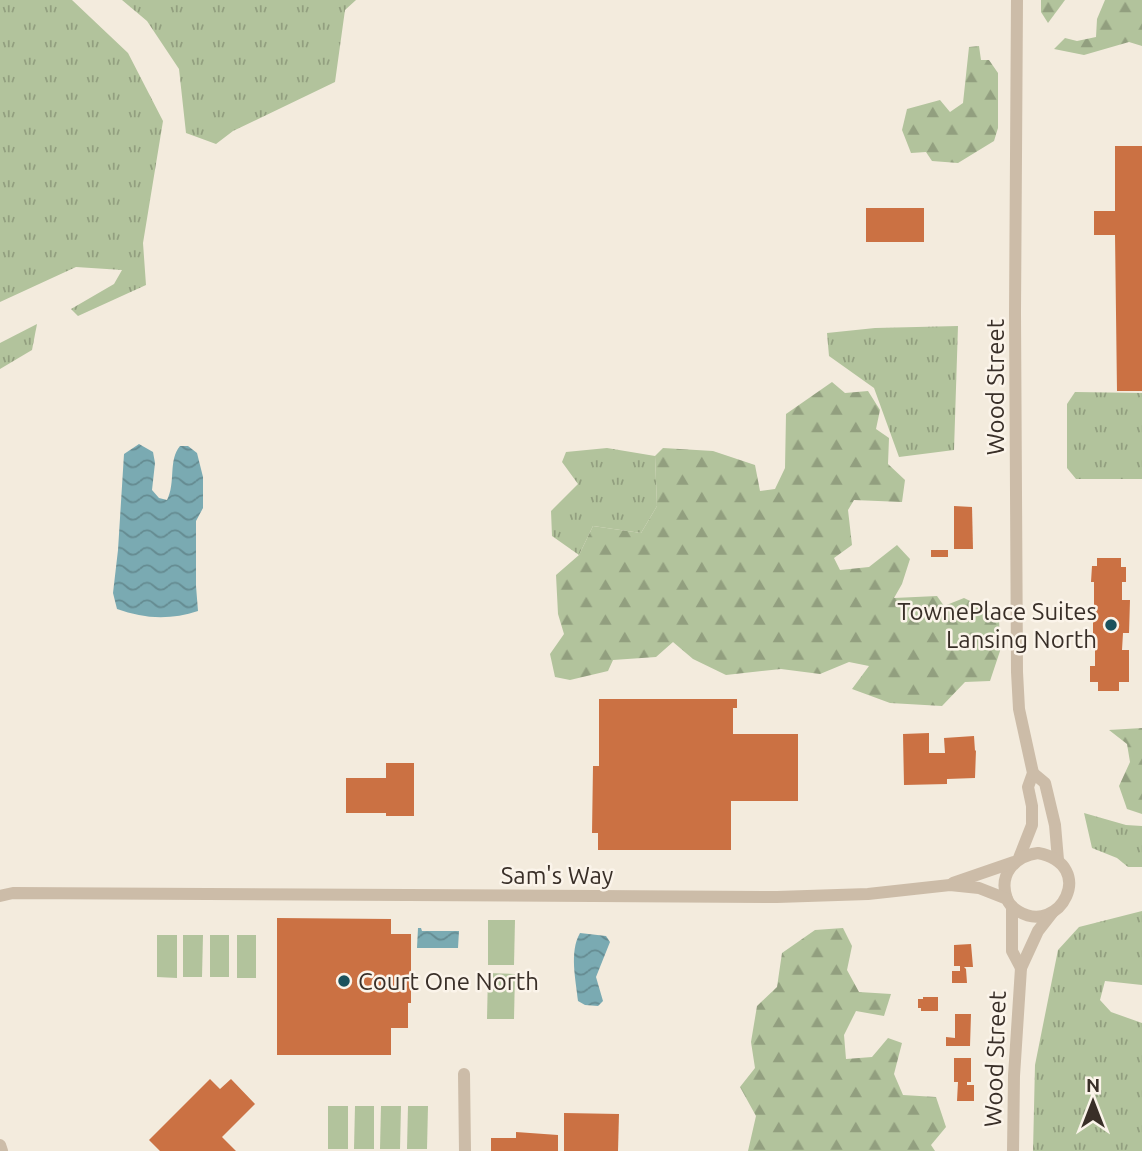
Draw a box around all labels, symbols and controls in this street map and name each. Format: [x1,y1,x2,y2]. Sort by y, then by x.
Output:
street label: Wood Street [982,318,1009,455]
place label: TownePlace Suites Lansing North [897,598,1097,653]
marker: TownePlace Suites Lansing North [1103,617,1119,633]
street label: Sam's Way [501,862,614,889]
place label: Court One North [358,968,539,995]
marker: Court One North [336,973,352,989]
street label: Wood Street [979,990,1011,1128]
north arrow [1058,1067,1128,1137]
text: N [1086,1074,1100,1096]

